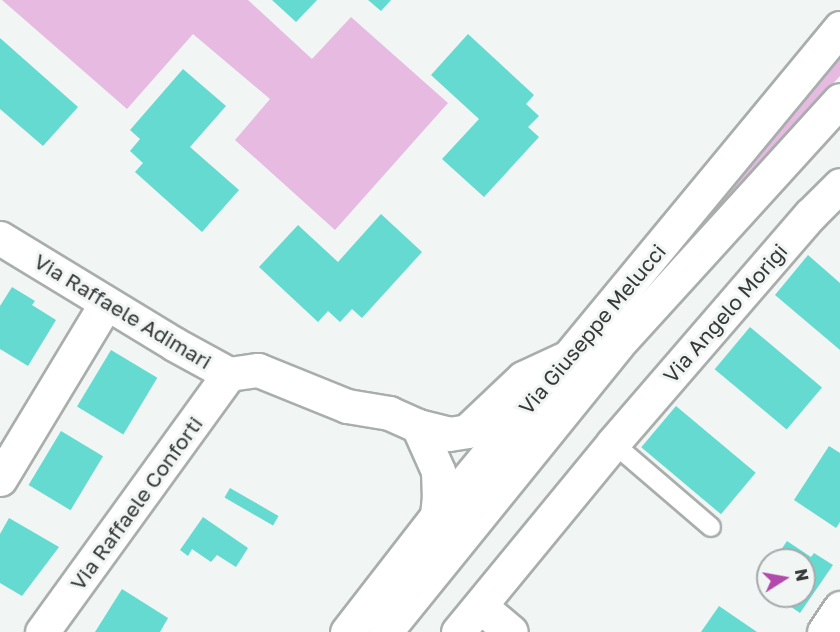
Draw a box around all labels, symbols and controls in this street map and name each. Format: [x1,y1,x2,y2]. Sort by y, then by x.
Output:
street label: Via Angelo Morigi [658,238,792,388]
street label: Via Giuseppe Melucci [513,239,671,419]
street label: Via Raffaele Adimari [30,248,216,374]
street label: Via Raffaele Conforti [65,411,207,595]
north arrow [756,548,816,608]
text: N [791,567,813,583]

